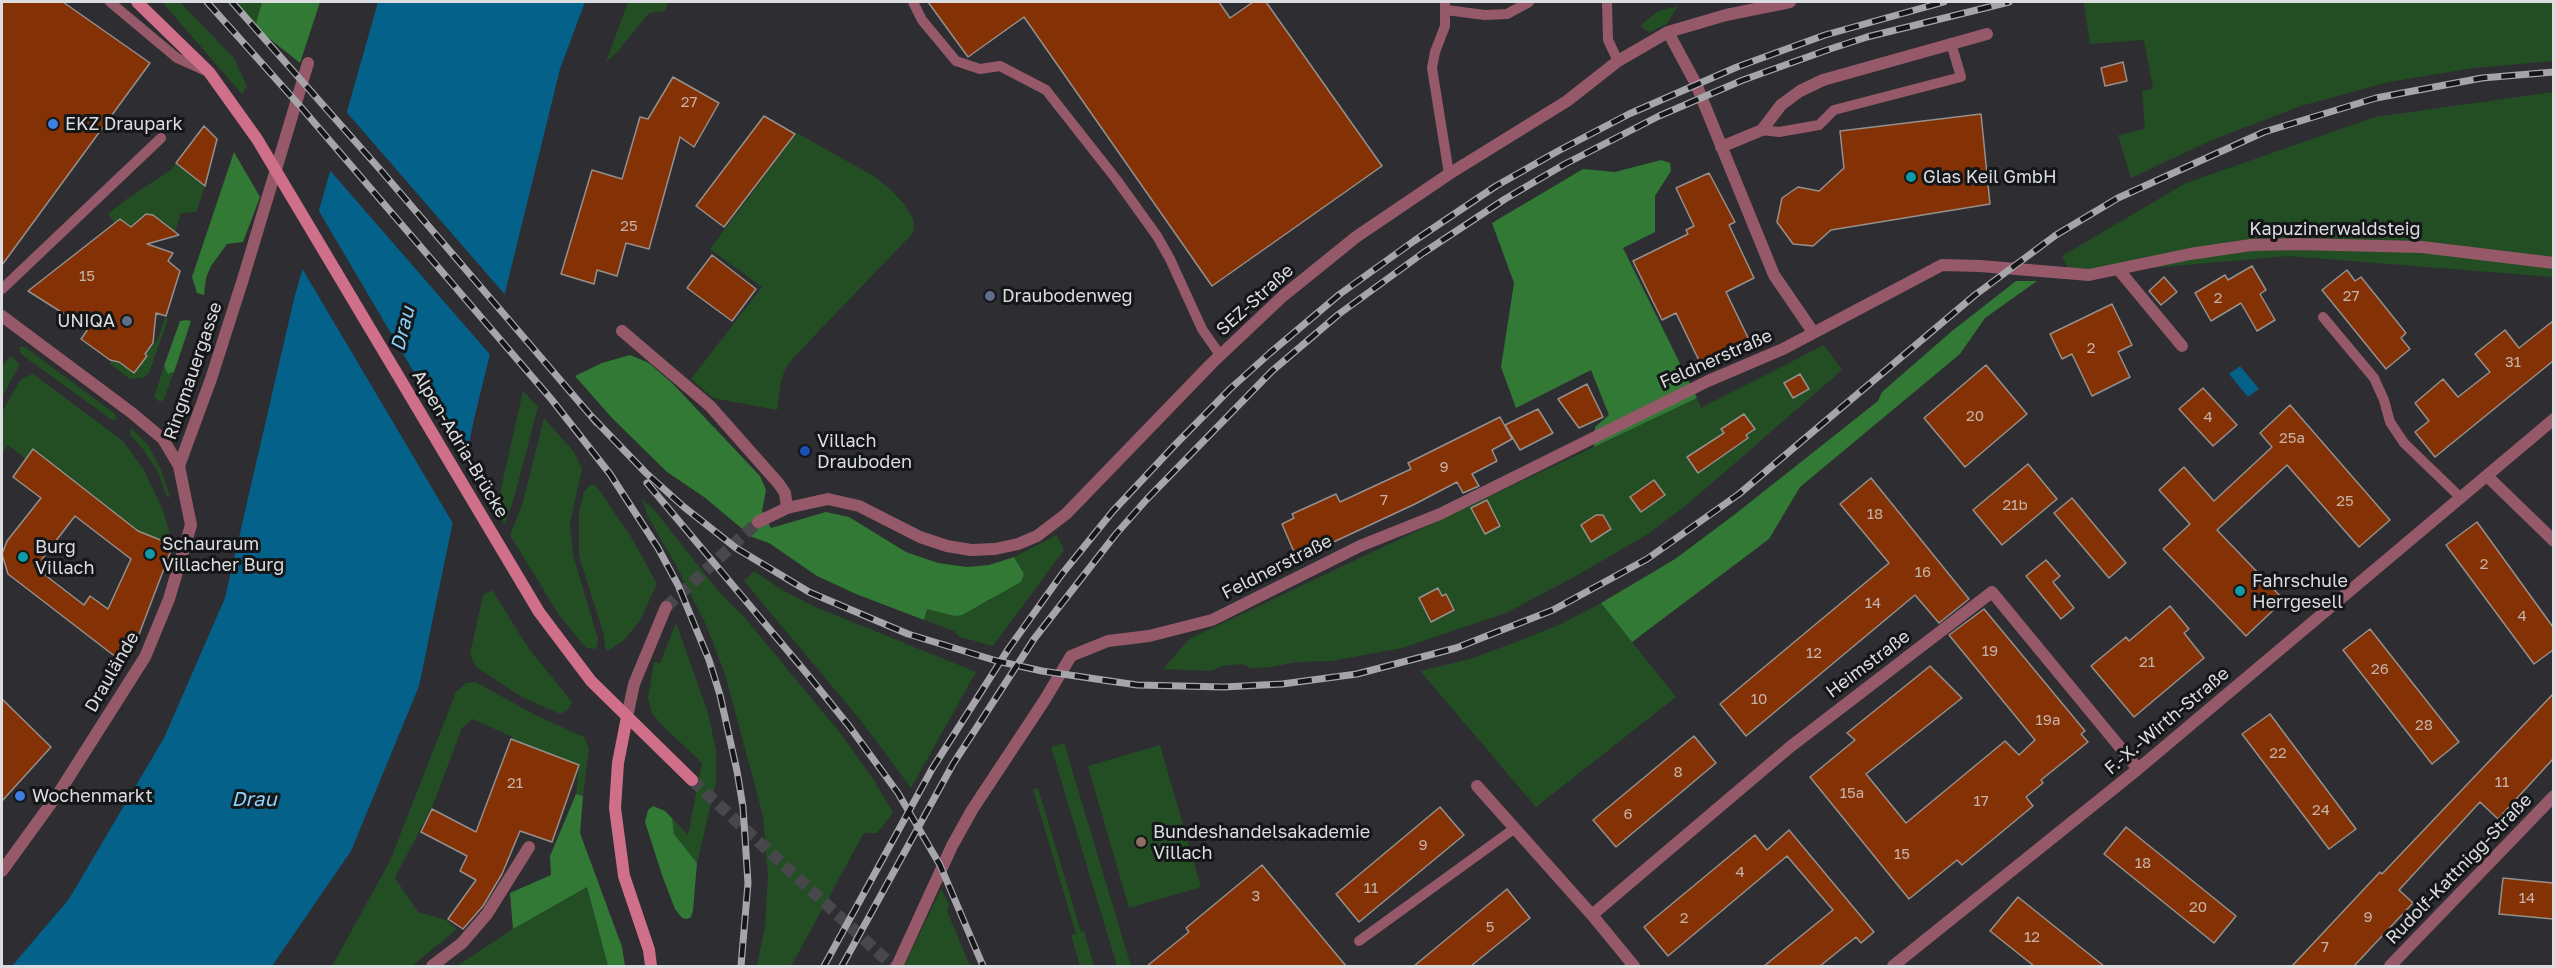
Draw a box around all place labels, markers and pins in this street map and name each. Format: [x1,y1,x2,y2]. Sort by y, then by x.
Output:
place label: EKZ Draupark [65,113,183,135]
marker: EKZ Draupark [46,117,60,131]
place label: Glas Keil GmbH [1923,166,2057,188]
marker: Glas Keil GmbH [1904,170,1918,184]
place label: Draubodenweg [1002,285,1133,307]
marker: Draubodenweg [983,289,997,303]
place label: UNIQA [57,310,115,332]
marker: UNIQA [120,314,134,328]
place label: Villach Drauboden [817,430,912,472]
marker: Villach Drauboden [798,444,812,458]
place label: Schauraum Villacher Burg [162,533,284,576]
place label: Burg Villach [35,536,94,578]
marker: Schauraum Villacher Burg [143,547,157,561]
marker: Burg Villach [16,550,30,564]
place label: Fahrschule Herrgesell [2252,570,2348,612]
marker: Fahrschule Herrgesell [2233,584,2247,598]
place label: Wochenmarkt [32,785,153,807]
marker: Wochenmarkt [13,789,27,803]
place label: Bundeshandelsakademie Villach [1153,821,1370,864]
marker: Bundeshandelsakademie Villach [1134,835,1148,849]

